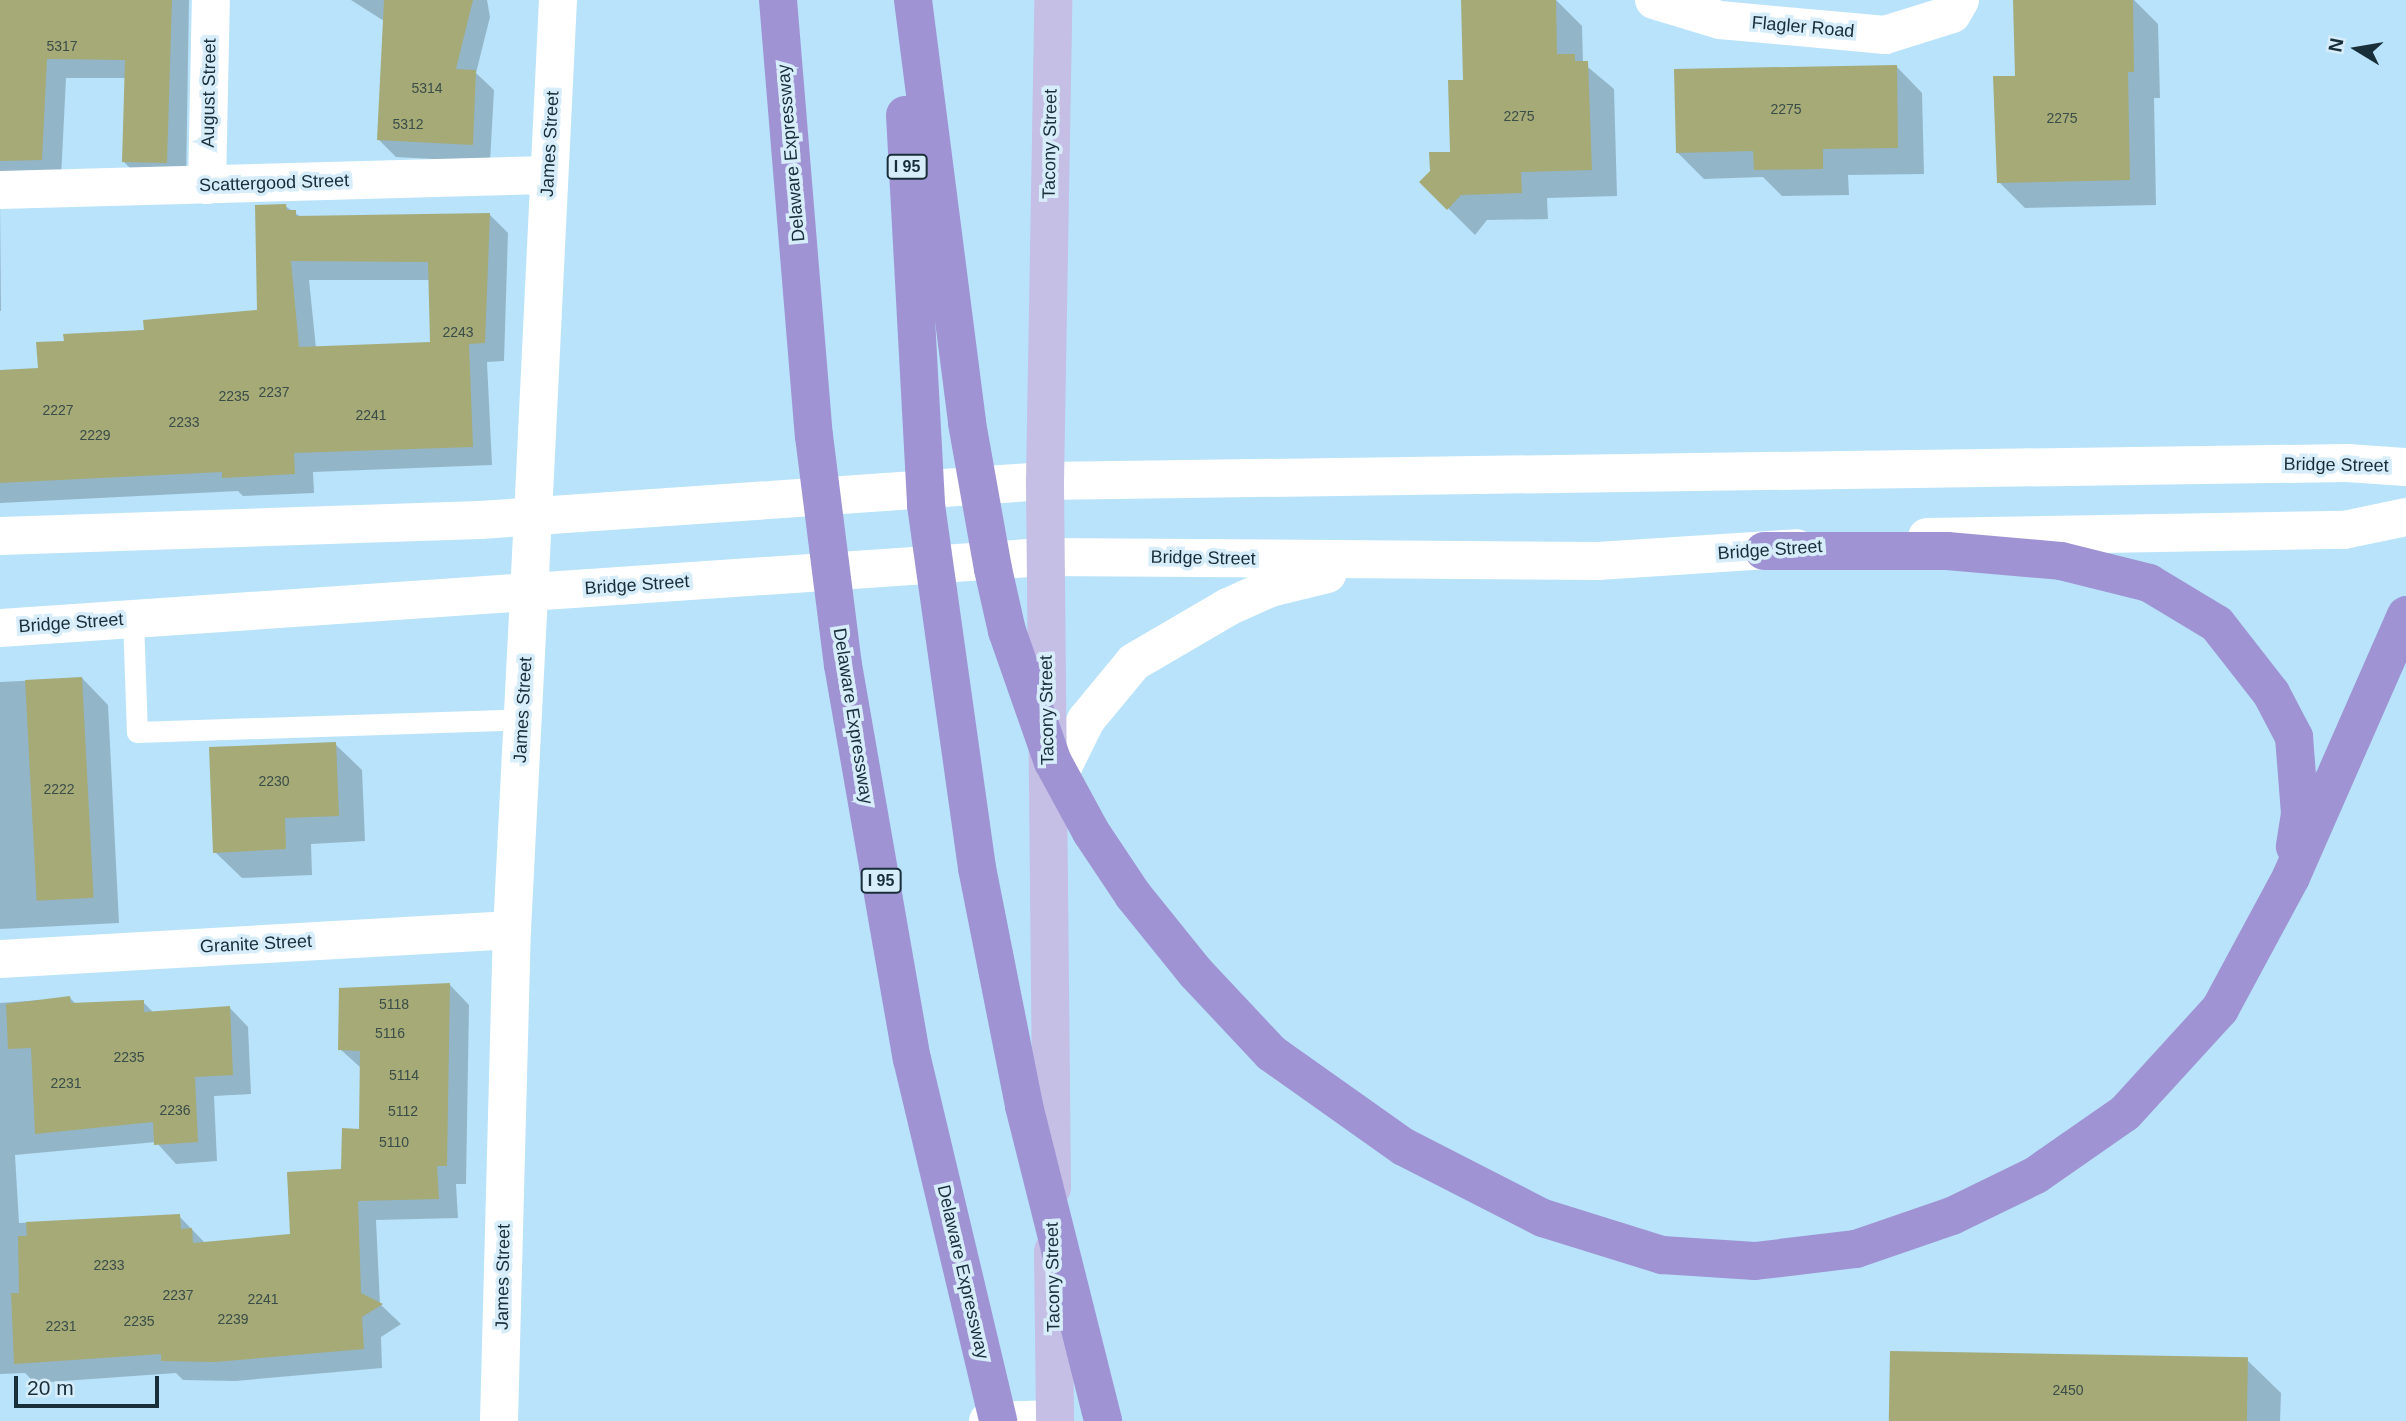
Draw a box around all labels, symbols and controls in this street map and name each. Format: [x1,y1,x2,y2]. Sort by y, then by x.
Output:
street label: Flagler Road [1751,12,1855,42]
north arrow [2322,14,2392,84]
text: N [2324,36,2348,54]
house number: 5317 [46,38,78,54]
street label: August Street [197,38,221,148]
street label: Delaware Expressway [772,63,810,243]
house number: 5314 [411,80,443,96]
street label: Tacony Street [1038,89,1062,199]
street label: James Street [536,90,564,198]
house number: 2275 [1770,101,1802,117]
house number: 2275 [1503,108,1535,124]
house number: 2275 [2046,110,2078,126]
house number: 5312 [392,116,424,132]
road number: I 95 [886,154,928,180]
street label: Scattergood Street [199,170,349,196]
house number: 2243 [442,324,474,340]
house number: 2237 [258,384,290,400]
house number: 2235 [218,388,250,404]
house number: 2227 [42,402,74,418]
house number: 2241 [355,407,387,423]
house number: 2233 [168,414,200,430]
house number: 2229 [79,427,111,443]
street label: Bridge Street [2283,453,2389,477]
street label: Bridge Street [1717,536,1823,564]
street label: Bridge Street [1150,546,1256,570]
street label: Bridge Street [584,571,690,599]
street label: Bridge Street [18,609,124,637]
street label: Delaware Expressway [828,626,878,806]
street label: Tacony Street [1035,655,1059,765]
street label: James Street [509,656,537,764]
house number: 2230 [258,773,290,789]
house number: 2222 [43,781,75,797]
road number: I 95 [860,868,902,894]
street label: Granite Street [199,930,313,958]
house number: 5118 [379,996,409,1012]
house number: 5116 [375,1025,405,1041]
house number: 2235 [113,1049,145,1065]
house number: 5114 [389,1067,419,1083]
house number: 2231 [50,1075,82,1091]
house number: 2236 [159,1102,191,1118]
house number: 5112 [388,1103,418,1119]
house number: 5110 [379,1134,409,1150]
street label: Delaware Expressway [932,1183,994,1361]
street label: Tacony Street [1041,1222,1065,1332]
street label: James Street [491,1224,515,1330]
house number: 2233 [93,1257,125,1273]
house number: 2237 [162,1287,194,1303]
house number: 2241 [247,1291,279,1307]
house number: 2239 [217,1311,249,1327]
house number: 2235 [123,1313,155,1329]
house number: 2231 [45,1318,77,1334]
scale bar [18,1362,163,1406]
text: 20 m [27,1376,74,1399]
house number: 2450 [2052,1382,2084,1398]

